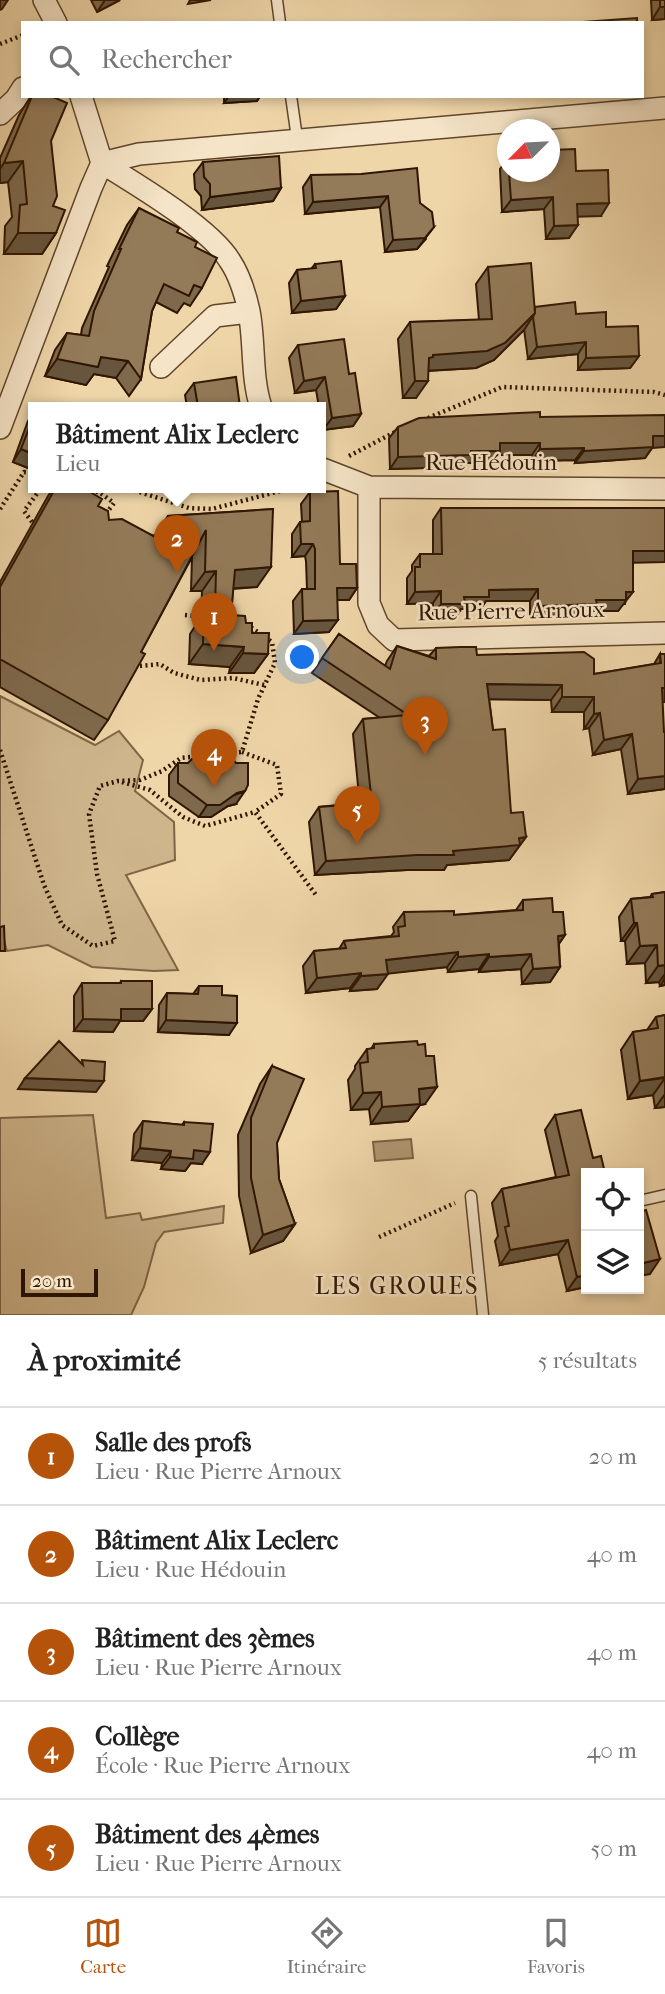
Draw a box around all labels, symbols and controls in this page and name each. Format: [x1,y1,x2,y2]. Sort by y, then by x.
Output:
search box [21,21,644,98]
icon: search [45,41,83,79]
text: Rechercher [101,44,232,75]
north arrow [497,119,560,182]
popup [28,402,326,493]
text: Bâtiment Alix Leclerc [55,419,299,450]
street label: Rue Hédouin [425,449,558,476]
text: Lieu [55,450,100,477]
pin: 2 [154,515,200,573]
pin: 1 [191,593,237,651]
street label: Rue Pierre Arnoux [417,596,605,626]
your location [285,640,319,674]
pin: 3 [402,697,448,755]
pin: 4 [191,729,237,787]
pin: 5 [334,786,380,844]
map controls [581,1168,644,1294]
button: locate [581,1168,644,1231]
button: layers [581,1231,644,1294]
scale bar [21,1266,98,1298]
text: 20 m [32,1270,72,1292]
district label: LES GROUES [315,1272,479,1300]
text: À proximité [28,1343,181,1378]
text: 5 résultats [538,1347,637,1374]
text: Salle des profs [95,1427,251,1458]
text: 1 [47,1443,55,1470]
text: 20 m [588,1443,637,1470]
text: Lieu · Rue Pierre Arnoux [95,1458,342,1485]
text: Bâtiment Alix Leclerc [95,1525,338,1556]
text: 2 [45,1541,57,1568]
text: 40 m [587,1541,637,1568]
text: Lieu · Rue Hédouin [95,1556,286,1583]
text: Bâtiment des 3èmes [95,1623,315,1654]
text: 3 [46,1639,56,1666]
text: 40 m [587,1639,637,1666]
text: Lieu · Rue Pierre Arnoux [95,1654,342,1681]
text: Collège [95,1721,179,1752]
text: 4 [44,1737,58,1764]
text: 40 m [587,1737,637,1764]
text: École · Rue Pierre Arnoux [95,1752,350,1779]
text: Bâtiment des 4èmes [95,1819,319,1850]
text: 5 [46,1835,56,1862]
text: 50 m [590,1835,637,1862]
text: Lieu · Rue Pierre Arnoux [95,1850,342,1877]
tab: Carte [80,1914,126,1978]
tab: Itinéraire [287,1914,366,1978]
tab: Favoris [527,1914,585,1978]

